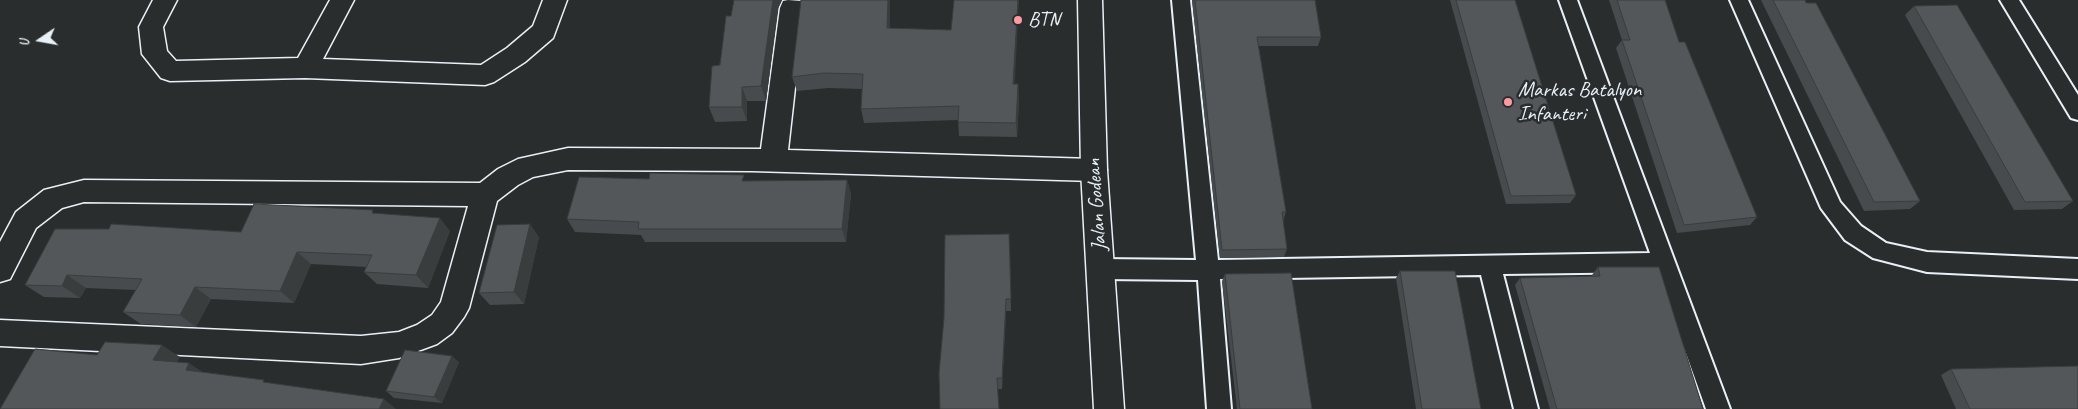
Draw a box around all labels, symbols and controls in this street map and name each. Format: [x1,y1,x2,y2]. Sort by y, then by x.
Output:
place label: BTN [1028,7,1060,33]
marker: BTN [1012,14,1024,26]
north arrow [15,15,65,65]
text: U [16,38,34,48]
place label: Markas Batalyon Infanteri [1518,77,1641,127]
marker: Markas Batalyon Infanteri [1502,96,1514,108]
street label: Jalan Godean [1081,158,1113,252]

